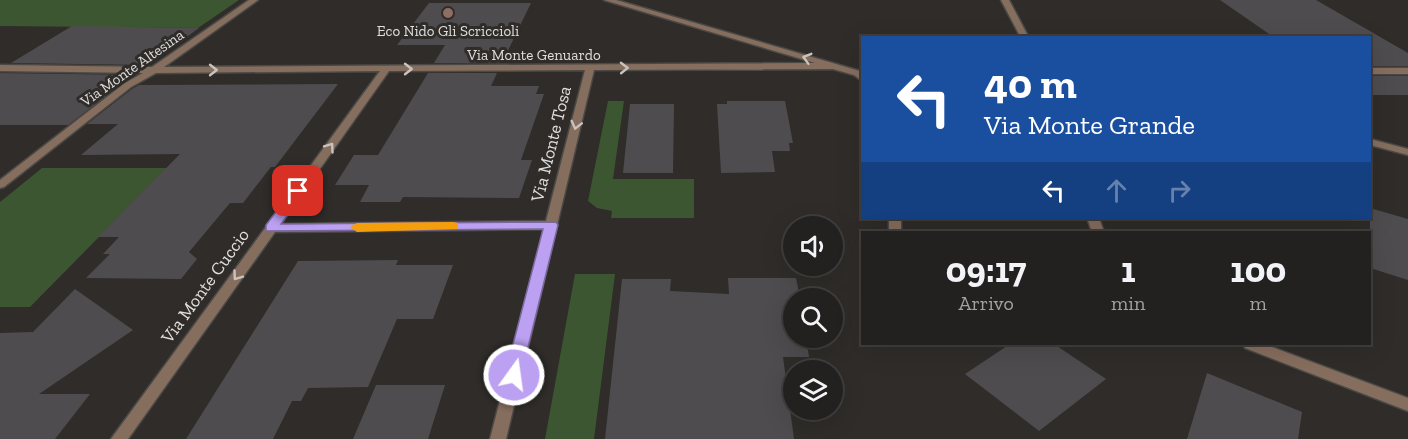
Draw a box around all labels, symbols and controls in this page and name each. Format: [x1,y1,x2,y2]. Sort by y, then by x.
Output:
marker: Eco Nido Gli Scriccioli [441,6,455,20]
place label: Eco Nido Gli Scriccioli [377,22,519,40]
street label: Via Monte Altesina [76,26,187,111]
street label: Via Monte Genuardo [466,46,601,64]
one-way arrow [802,53,813,65]
text: 40 m [984,58,1077,109]
icon: left [885,60,963,138]
one-way arrow [619,62,628,74]
one-way arrow [403,63,412,75]
one-way arrow [208,64,217,76]
street label: Via Monte Tosa [526,83,576,205]
text: Via Monte Grande [984,109,1195,141]
one-way arrow [571,119,583,130]
one-way arrow [323,142,334,153]
pin [272,165,323,216]
icon: arrive [281,174,314,207]
icon: left [1037,174,1070,207]
icon: ahead [1100,174,1133,207]
icon: right [1163,174,1196,207]
map controls [783,216,843,420]
button: sound [783,216,843,276]
street label: Via Monte Cuccio [156,225,254,348]
text: 09:17 [946,248,1026,291]
text: 1 [1121,248,1136,291]
text: 100 [1230,248,1286,291]
one-way arrow [233,269,244,280]
button: search [783,288,843,348]
text: Arrivo [958,291,1014,315]
text: min [1111,291,1145,315]
text: m [1250,291,1267,315]
position arrow [482,343,546,407]
button: layers [783,360,843,420]

